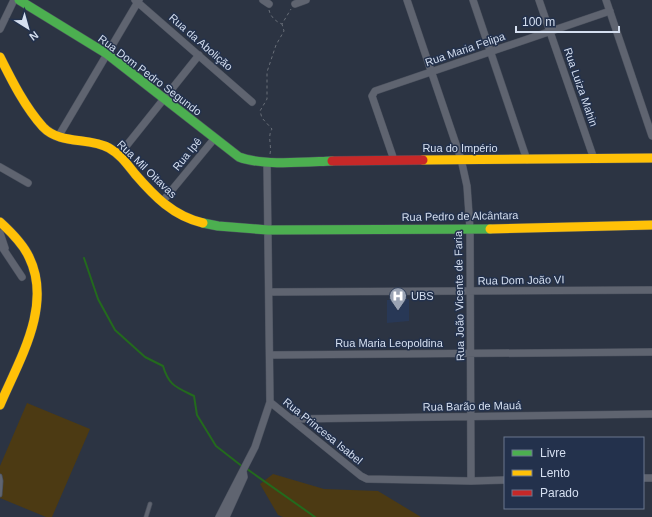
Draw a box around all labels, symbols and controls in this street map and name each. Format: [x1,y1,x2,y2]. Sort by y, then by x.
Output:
north arrow [8,8,48,48]
scale bar [516,8,619,34]
street label: Rua da Abolição [167,11,235,73]
text: 100 m [522,15,555,29]
text: N [27,29,41,43]
street label: Rua Maria Felipa [423,29,507,68]
street label: Rua Dom Pedro Segundo [96,32,204,118]
street label: Rua Luiza Mahin [562,46,600,128]
street label: Rua Ipê [170,135,204,173]
street label: Rua Mil Oitavas [115,138,179,201]
street label: Rua do Império [422,142,498,154]
street label: Rua Pedro de Alcântara [401,209,519,223]
street label: Rua João Vicente de Faria [452,230,466,361]
street label: Rua Dom João VI [477,273,565,287]
hospital icon: UBS [388,286,408,311]
place label: UBS [411,290,434,302]
street label: Rua Maria Leopoldina [335,337,444,349]
street label: Rua Princesa Isabel [281,395,365,467]
street label: Rua Barão de Mauá [423,399,522,413]
legend [504,437,644,509]
text: Livre [540,446,566,460]
text: Lento [540,466,570,480]
text: Parado [540,486,579,500]

